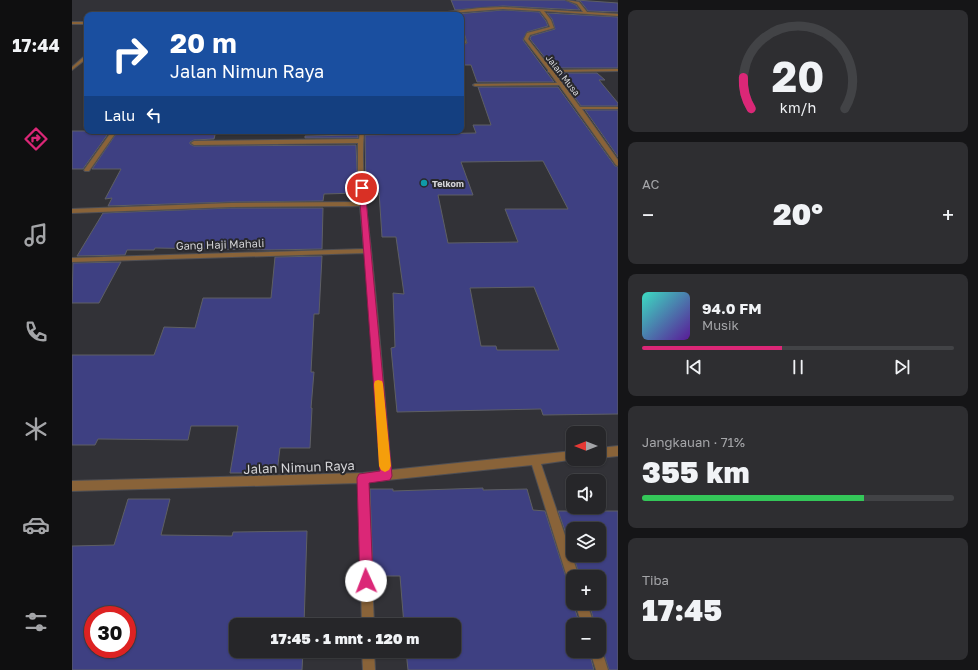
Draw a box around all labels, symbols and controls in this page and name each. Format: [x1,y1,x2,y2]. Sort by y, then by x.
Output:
text: 20 m [170,26,237,59]
icon: right [104,28,156,80]
text: 17:44 [12,34,60,56]
text: 20 [772,51,824,101]
street label: Jalan Musa [544,52,582,98]
text: Jalan Nimun Raya [170,60,324,82]
text: km/h [780,99,816,116]
icon: left [143,104,165,126]
text: Lalu [104,106,135,124]
icon: directions [22,125,50,153]
pin [345,171,379,205]
text: AC [642,176,659,192]
icon: arrive [351,177,373,199]
marker: Telkom [419,178,429,188]
place label: Telkom [432,178,464,189]
text: 20° [773,196,823,232]
text: − [642,201,654,228]
text: + [942,201,954,228]
icon: music [22,221,50,249]
street label: Gang Haji Mahali [176,236,265,252]
text: 94.0 FM [702,299,761,317]
text: Musik [702,317,739,333]
icon: phone [22,318,50,346]
icon: previous [683,356,705,378]
icon: pause [787,356,809,378]
icon: next [891,356,913,378]
icon: climate [22,415,50,443]
north arrow [566,426,606,466]
map controls [566,426,606,658]
text: Jangkauan · 71% [642,434,745,450]
text: 355 km [642,454,750,490]
street label: Jalan Nimun Raya [243,457,355,477]
button: sound [566,474,606,514]
icon: car [22,511,50,539]
button: layers [566,522,606,562]
position arrow [345,560,387,602]
button: + [566,570,606,610]
text: Tiba [642,572,669,588]
text: 17:45 [642,592,722,628]
speed limit sign: 30 [84,606,136,658]
icon: filters [22,608,50,636]
button: − [566,618,606,658]
text: 17:45 · 1 mnt · 120 m [271,629,419,647]

